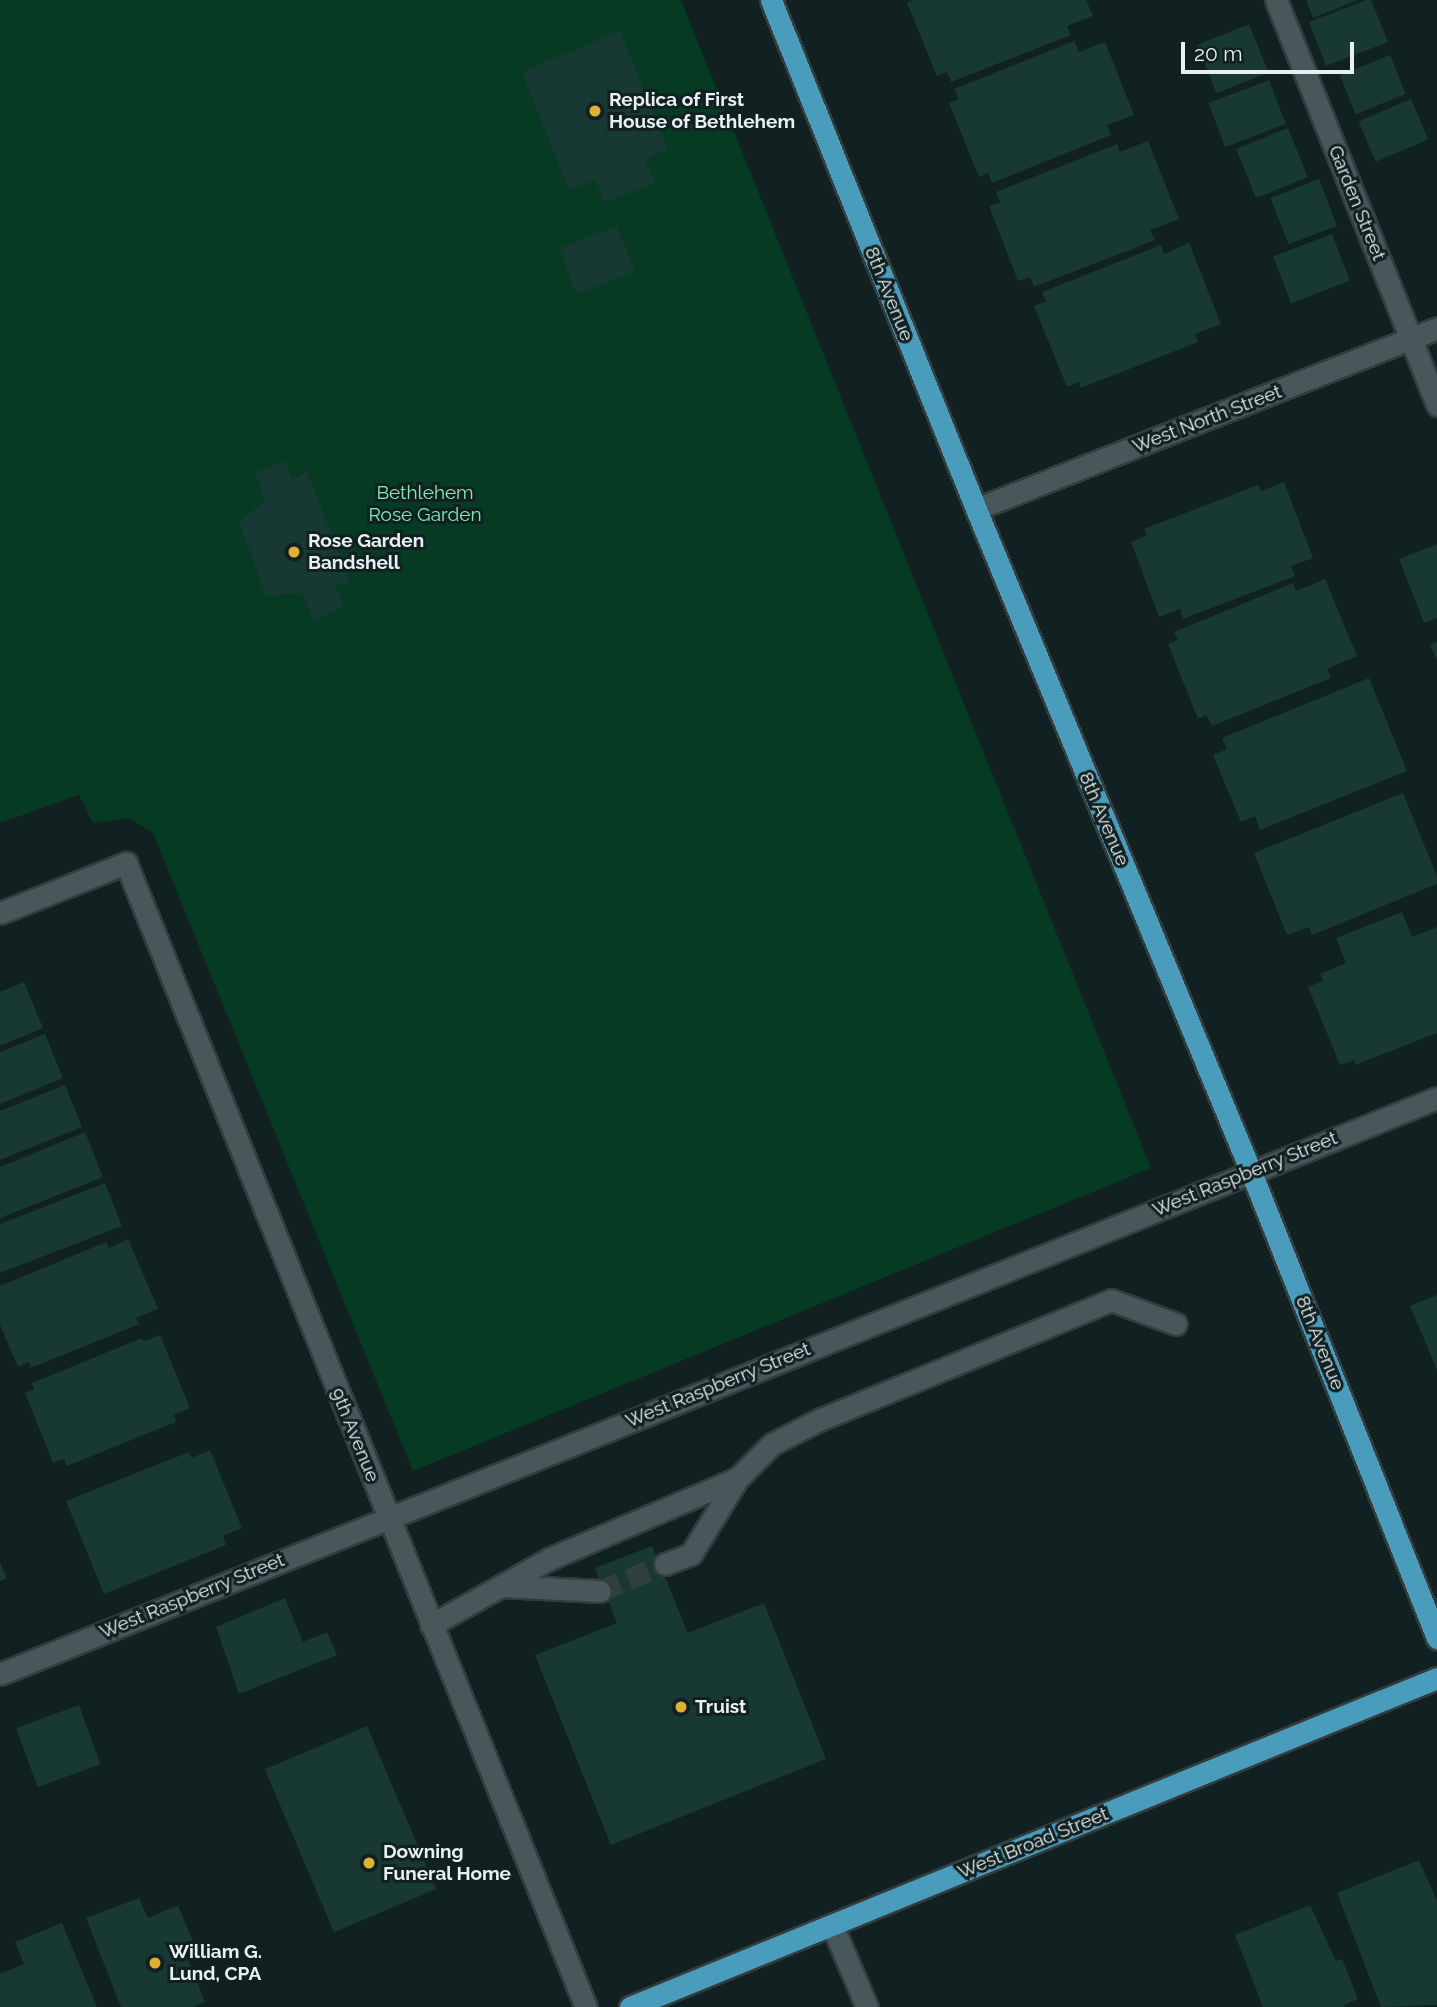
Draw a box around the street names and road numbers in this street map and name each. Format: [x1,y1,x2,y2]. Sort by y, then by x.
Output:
street label: Garden Street [1324,142,1390,264]
street label: 8th Avenue [860,243,918,345]
street label: West North Street [1129,380,1285,458]
street label: 8th Avenue [1074,768,1134,870]
street label: West Raspberry Street [1149,1126,1341,1222]
street label: 8th Avenue [1291,1292,1349,1394]
street label: West Raspberry Street [622,1337,814,1433]
street label: 9th Avenue [326,1384,384,1486]
street label: West Raspberry Street [96,1548,288,1644]
street label: West Broad Street [954,1802,1112,1884]

